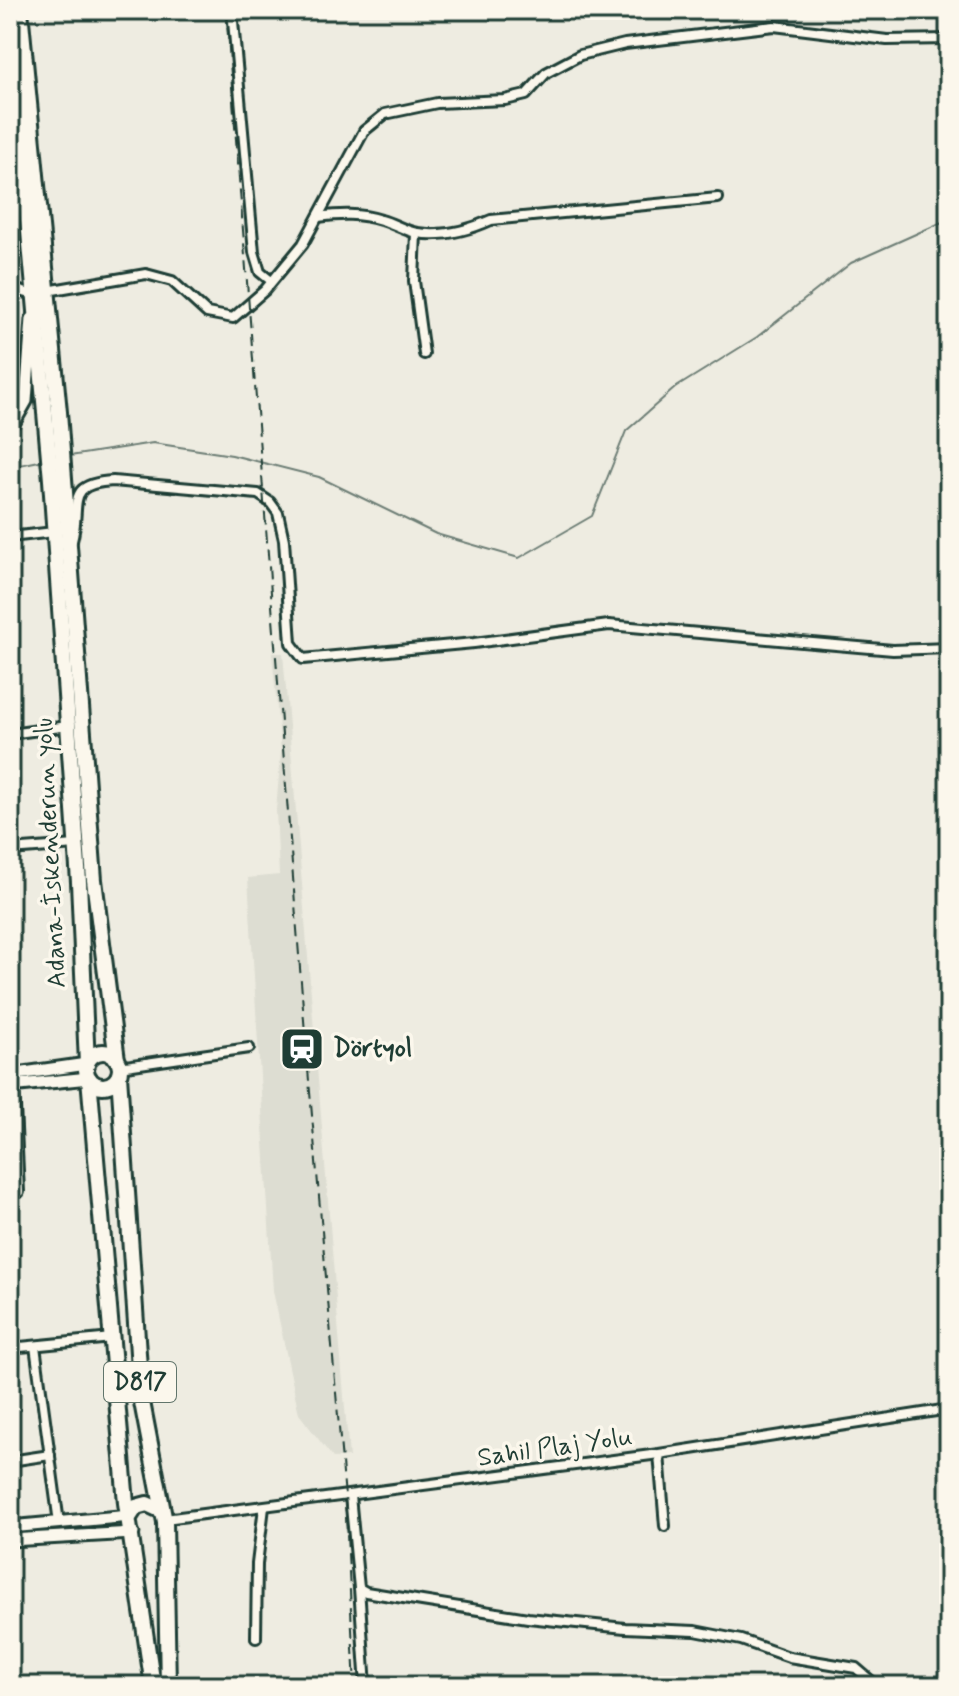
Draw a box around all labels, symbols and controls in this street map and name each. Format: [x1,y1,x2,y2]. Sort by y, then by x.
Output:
street label: Adana-İskenderun yolu [27,717,75,989]
station icon: Dörtyol [278,1025,326,1073]
place label: Dörtyol [333,1032,412,1066]
road number: D817 [104,1362,176,1402]
street label: Sahil Plaj Yolu [476,1420,634,1476]

